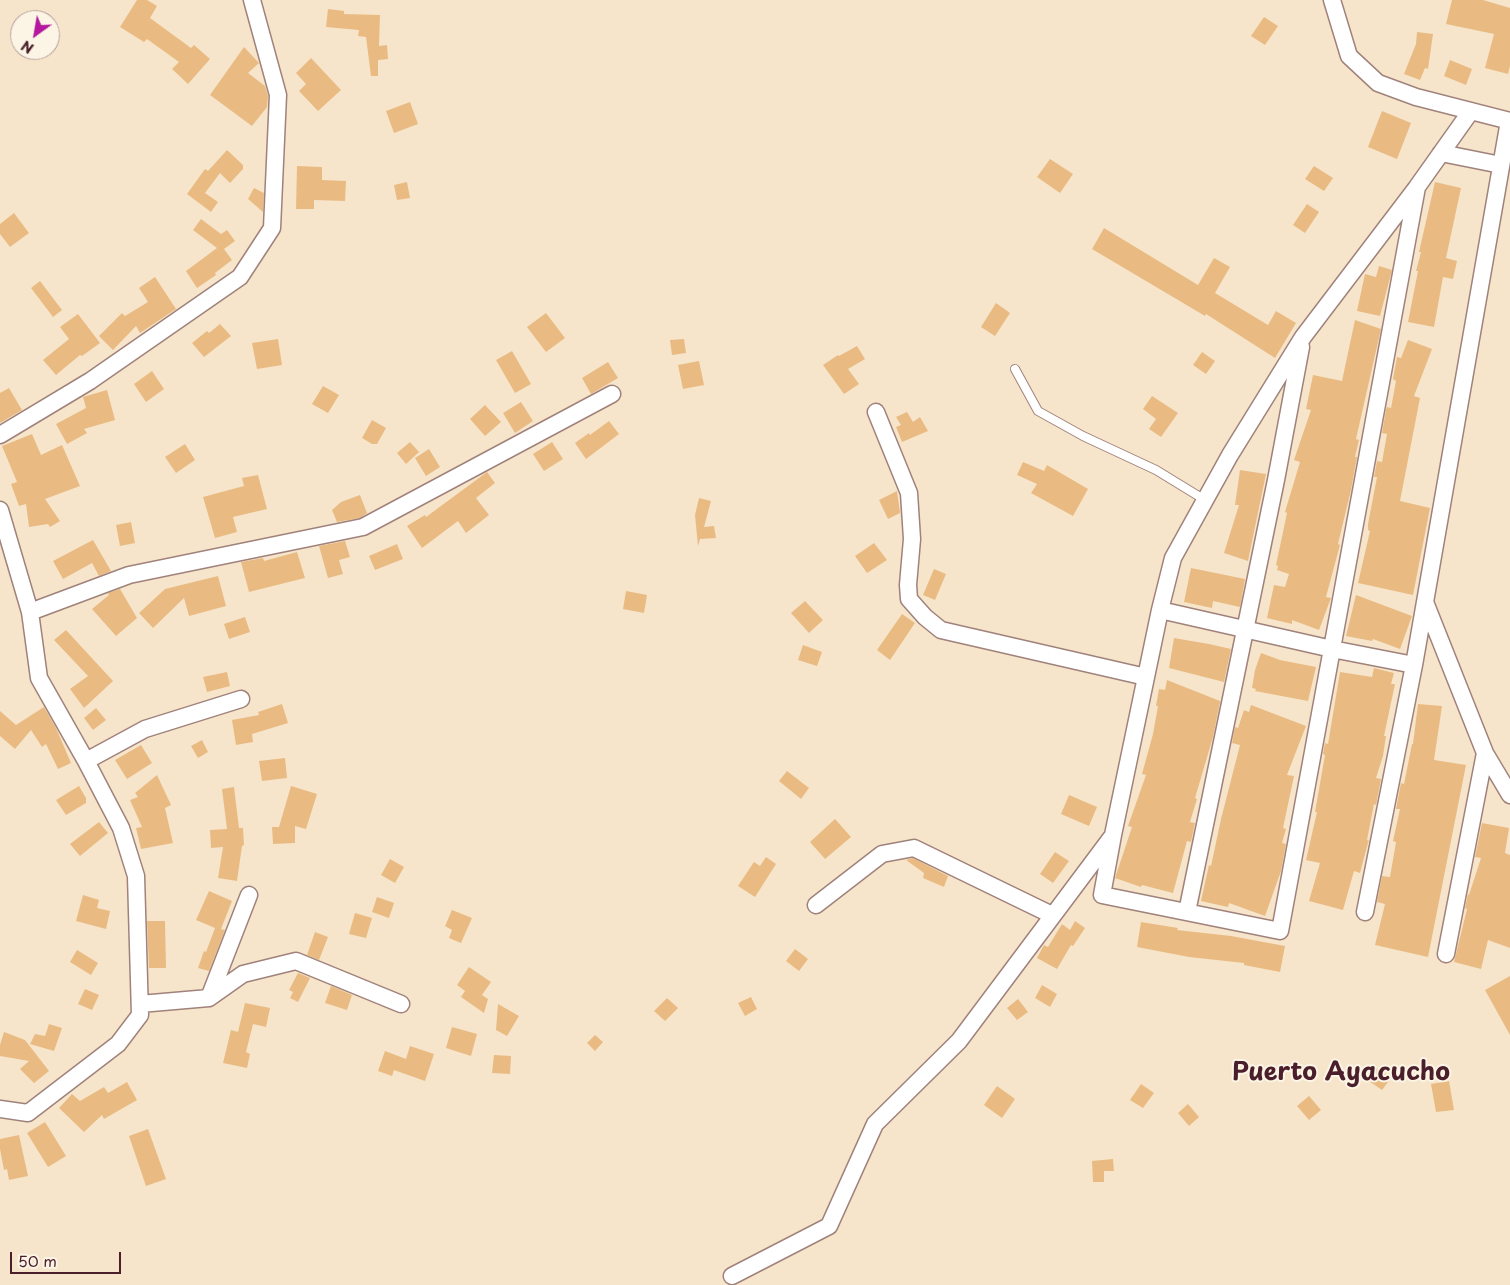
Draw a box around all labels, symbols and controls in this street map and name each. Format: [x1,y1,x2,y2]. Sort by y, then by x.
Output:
north arrow [10,10,60,60]
text: N [17,35,38,59]
district label: Puerto Ayacucho [1232,1058,1450,1088]
scale bar [12,1242,124,1274]
text: 50 m [18,1249,57,1272]

